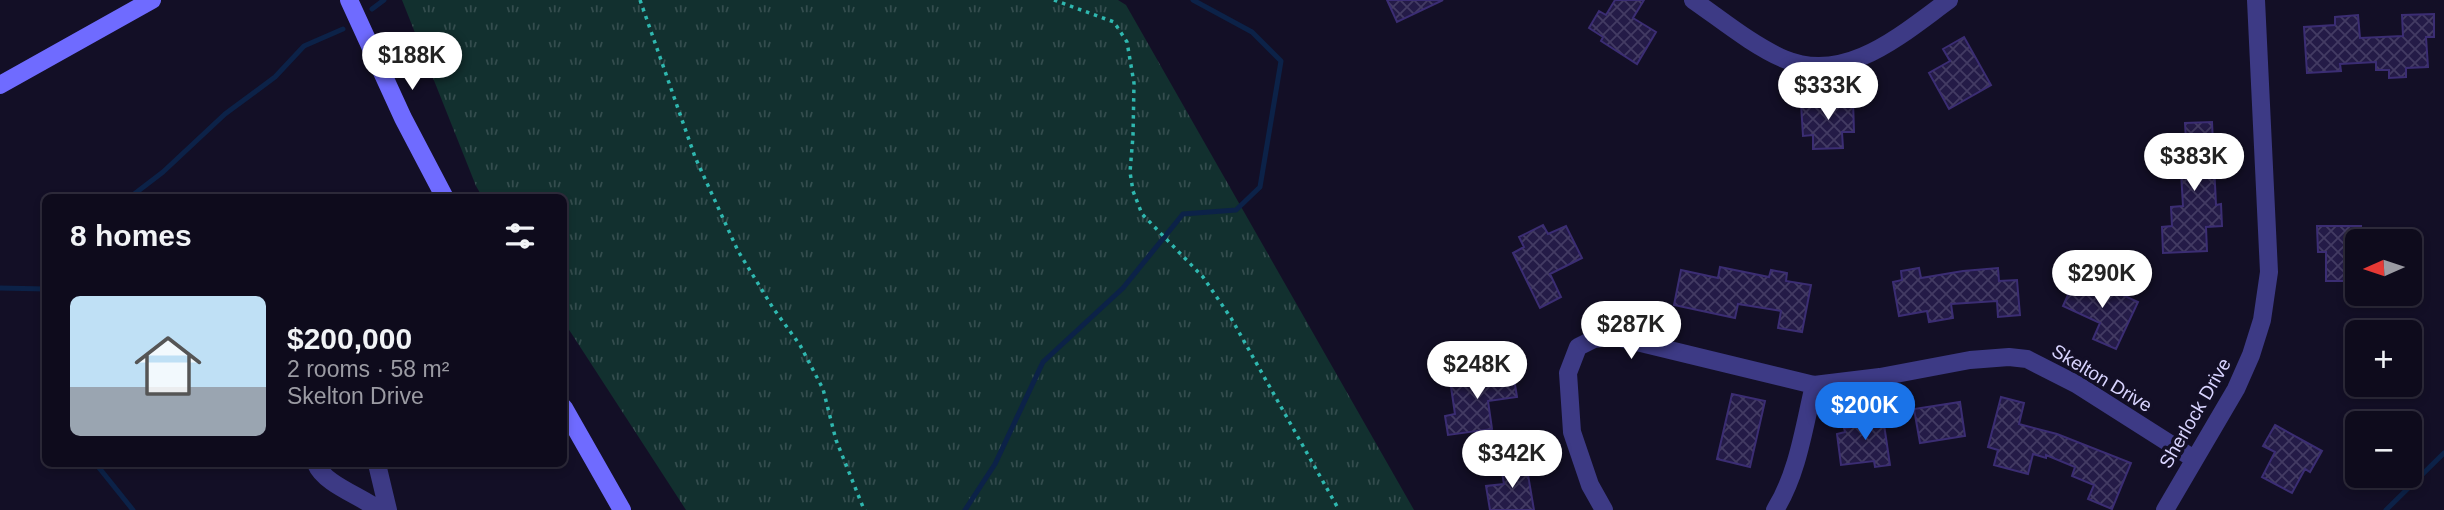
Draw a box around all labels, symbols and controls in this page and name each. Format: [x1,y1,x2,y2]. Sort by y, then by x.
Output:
pin: $188K [363,32,461,92]
text: $188K [378,42,446,68]
pin: $333K [1779,62,1877,122]
text: $333K [1794,72,1862,98]
pin: $383K [2145,134,2243,193]
text: $383K [2160,143,2228,169]
icon: filters [501,217,539,255]
text: 8 homes [70,219,192,252]
north arrow [2345,229,2422,306]
map controls [2345,229,2422,488]
pin: $290K [2053,250,2151,310]
text: $290K [2068,260,2136,286]
pin: $287K [1582,302,1680,361]
text: $287K [1597,311,1665,337]
button: + [2345,320,2422,397]
text: $200,000 [287,322,412,355]
icon: home [126,324,210,408]
street label: Skelton Drive [2048,340,2156,416]
pin: $248K [1428,342,1526,401]
text: $248K [1443,351,1511,377]
street label: Sherlock Drive [2155,354,2235,472]
text: 2 rooms · 58 m² [287,356,449,382]
pin: $200K [1816,382,1914,442]
text: Skelton Drive [287,383,424,409]
text: $200K [1831,392,1899,418]
button: − [2345,411,2422,488]
pin: $342K [1463,430,1561,490]
text: $342K [1478,440,1546,466]

